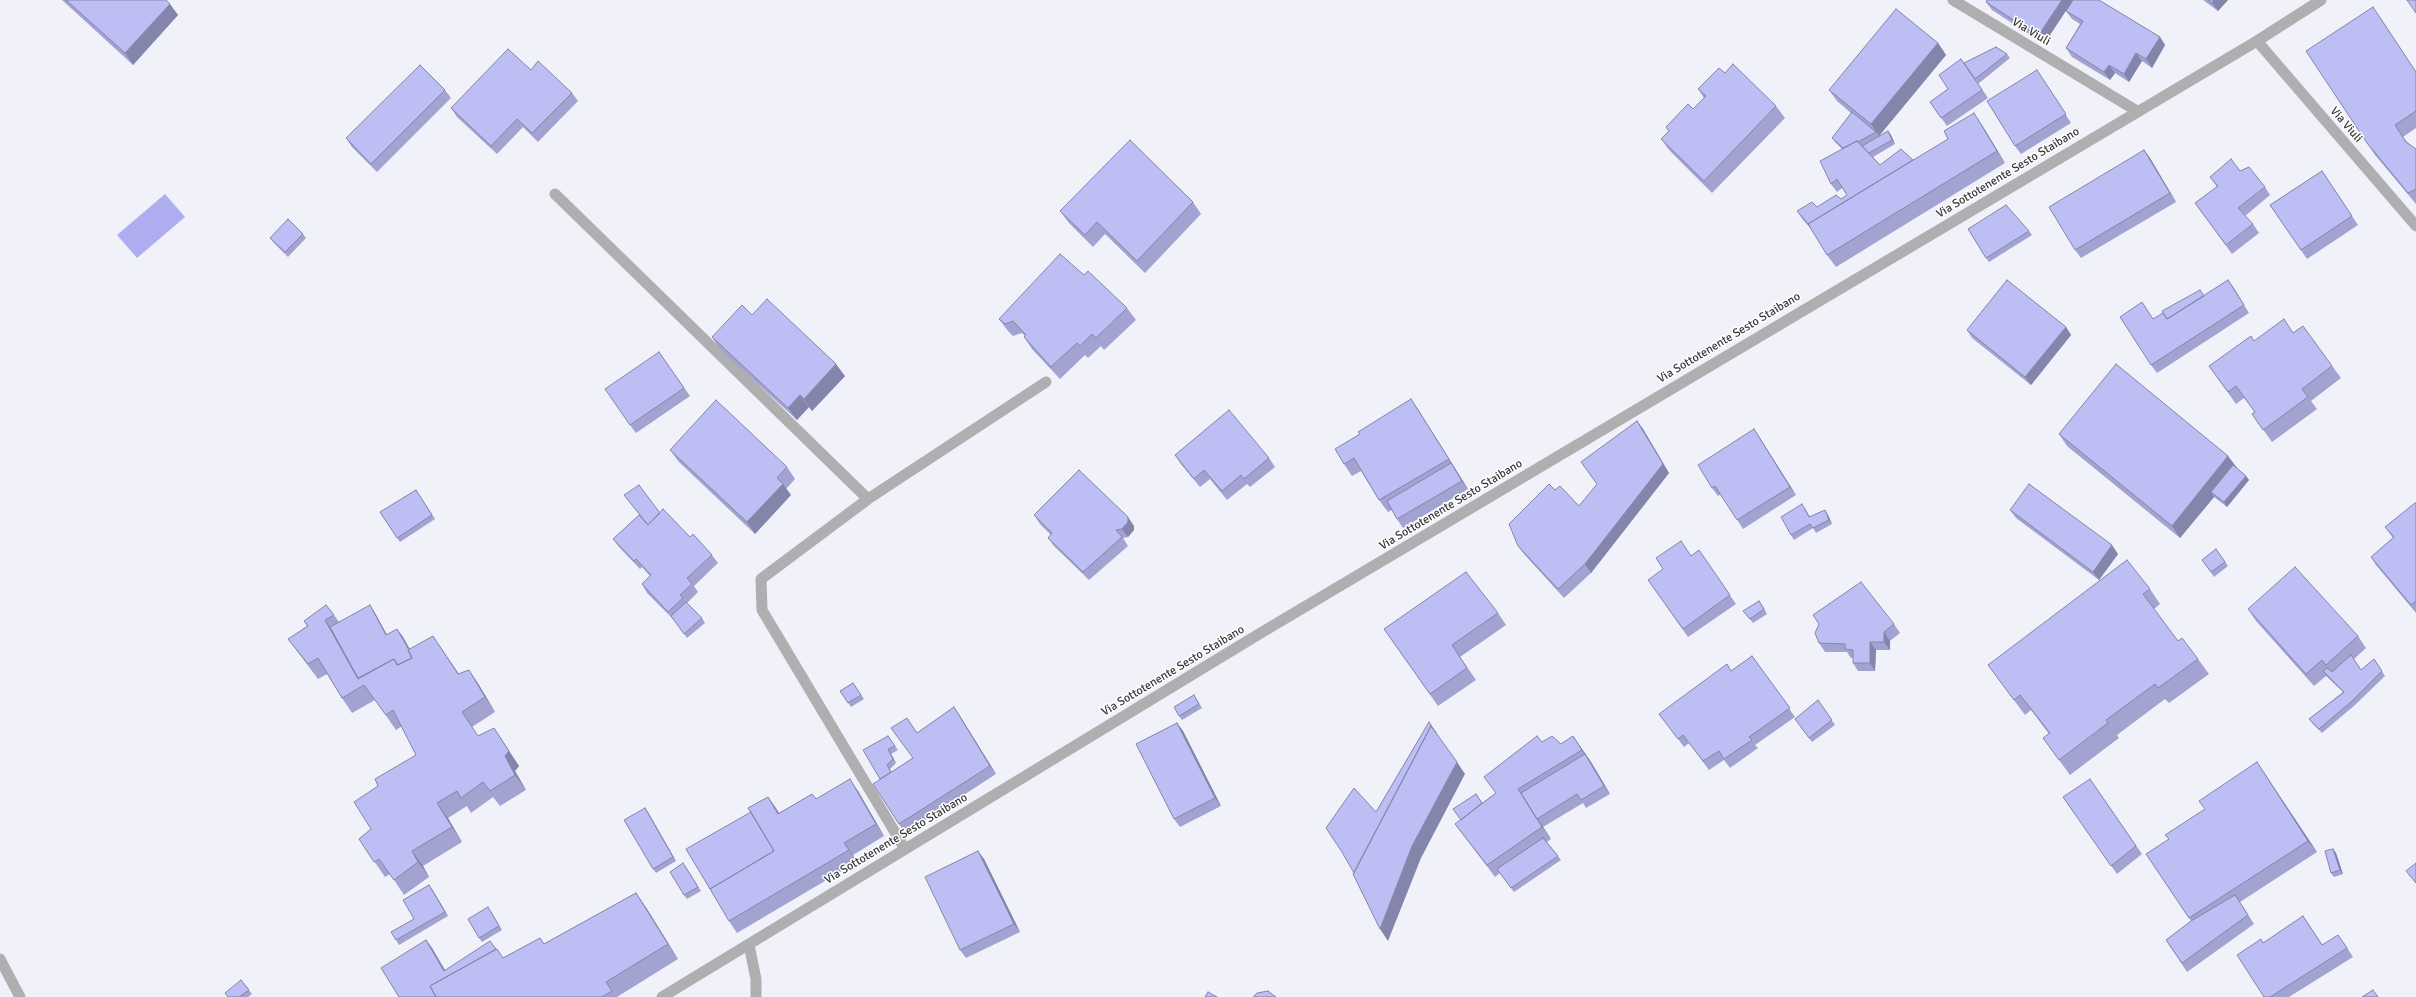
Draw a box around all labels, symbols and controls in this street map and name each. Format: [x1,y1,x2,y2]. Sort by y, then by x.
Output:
street label: Via Viuli [2009,15,2053,49]
street label: Via Viuli [2327,104,2365,146]
street label: Via Sottotenente Sesto Staibano [1934,125,2082,221]
street label: Via Sottotenente Sesto Staibano [1655,290,1803,386]
street label: Via Sottotenente Sesto Staibano [1377,457,1525,553]
street label: Via Sottotenente Sesto Staibano [1099,623,1247,719]
street label: Via Sottotenente Sesto Staibano [822,791,970,887]

